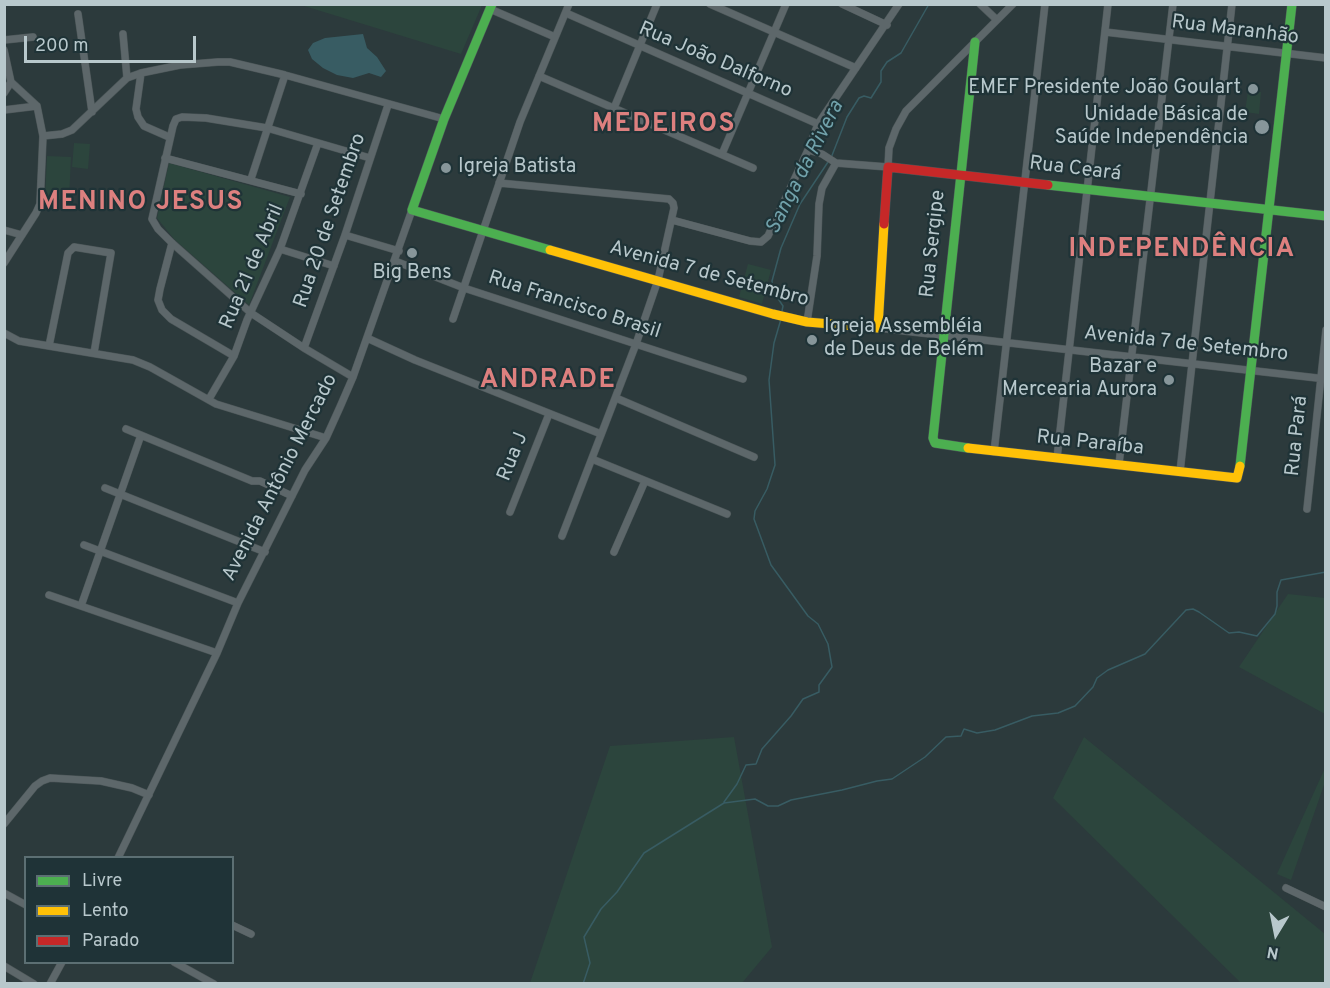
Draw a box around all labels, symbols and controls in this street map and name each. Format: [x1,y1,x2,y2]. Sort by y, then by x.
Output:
street label: Rua Maranhão [1170,11,1300,51]
street label: Rua João Dalforno [634,18,796,104]
scale bar [27,24,200,62]
text: 200 m [35,35,88,58]
place label: EMEF Presidente João Goulart [968,77,1241,101]
marker: EMEF Presidente João Goulart [1246,82,1260,96]
water label: Sanga da Rivera [762,97,850,239]
place label: Unidade Básica de Saúde Independência [1055,104,1248,151]
district label: MEDEIROS [592,110,736,142]
marker: Unidade Básica de Saúde Independência [1253,118,1271,136]
street label: Rua 20 de Setembro [290,131,372,311]
street label: Rua Ceará [1028,152,1122,188]
place label: Igreja Batista [458,156,576,180]
marker: Igreja Batista [439,161,453,175]
district label: MENINO JESUS [38,188,244,220]
street label: Rua Sergipe [916,189,952,299]
street label: Rua 21 de Abril [216,201,290,333]
district label: INDEPENDÊNCIA [1068,235,1296,267]
street label: Avenida 7 de Setembro [607,237,811,313]
marker: Big Bens [405,246,419,260]
place label: Big Bens [372,262,452,286]
street label: Rua Francisco Brasil [485,267,663,345]
place label: Igreja Assembléia de Deus de Belém [824,316,984,363]
street label: Avenida 7 de Setembro [1083,322,1289,368]
marker: Igreja Assembléia de Deus de Belém [805,333,819,347]
place label: Bazar e Mercearia Aurora [1002,356,1157,403]
district label: ANDRADE [480,366,616,398]
street label: Avenida Antônio Mercado [218,370,344,586]
marker: Bazar e Mercearia Aurora [1162,373,1176,387]
street label: Rua Pará [1282,395,1314,477]
street label: Rua Paraíba [1035,426,1145,462]
street label: Rua J [493,429,535,485]
legend [24,856,234,964]
text: Livre [82,870,122,893]
text: Lento [82,900,128,923]
north arrow [1246,904,1306,964]
text: Parado [82,930,139,953]
text: N [1265,941,1280,963]

